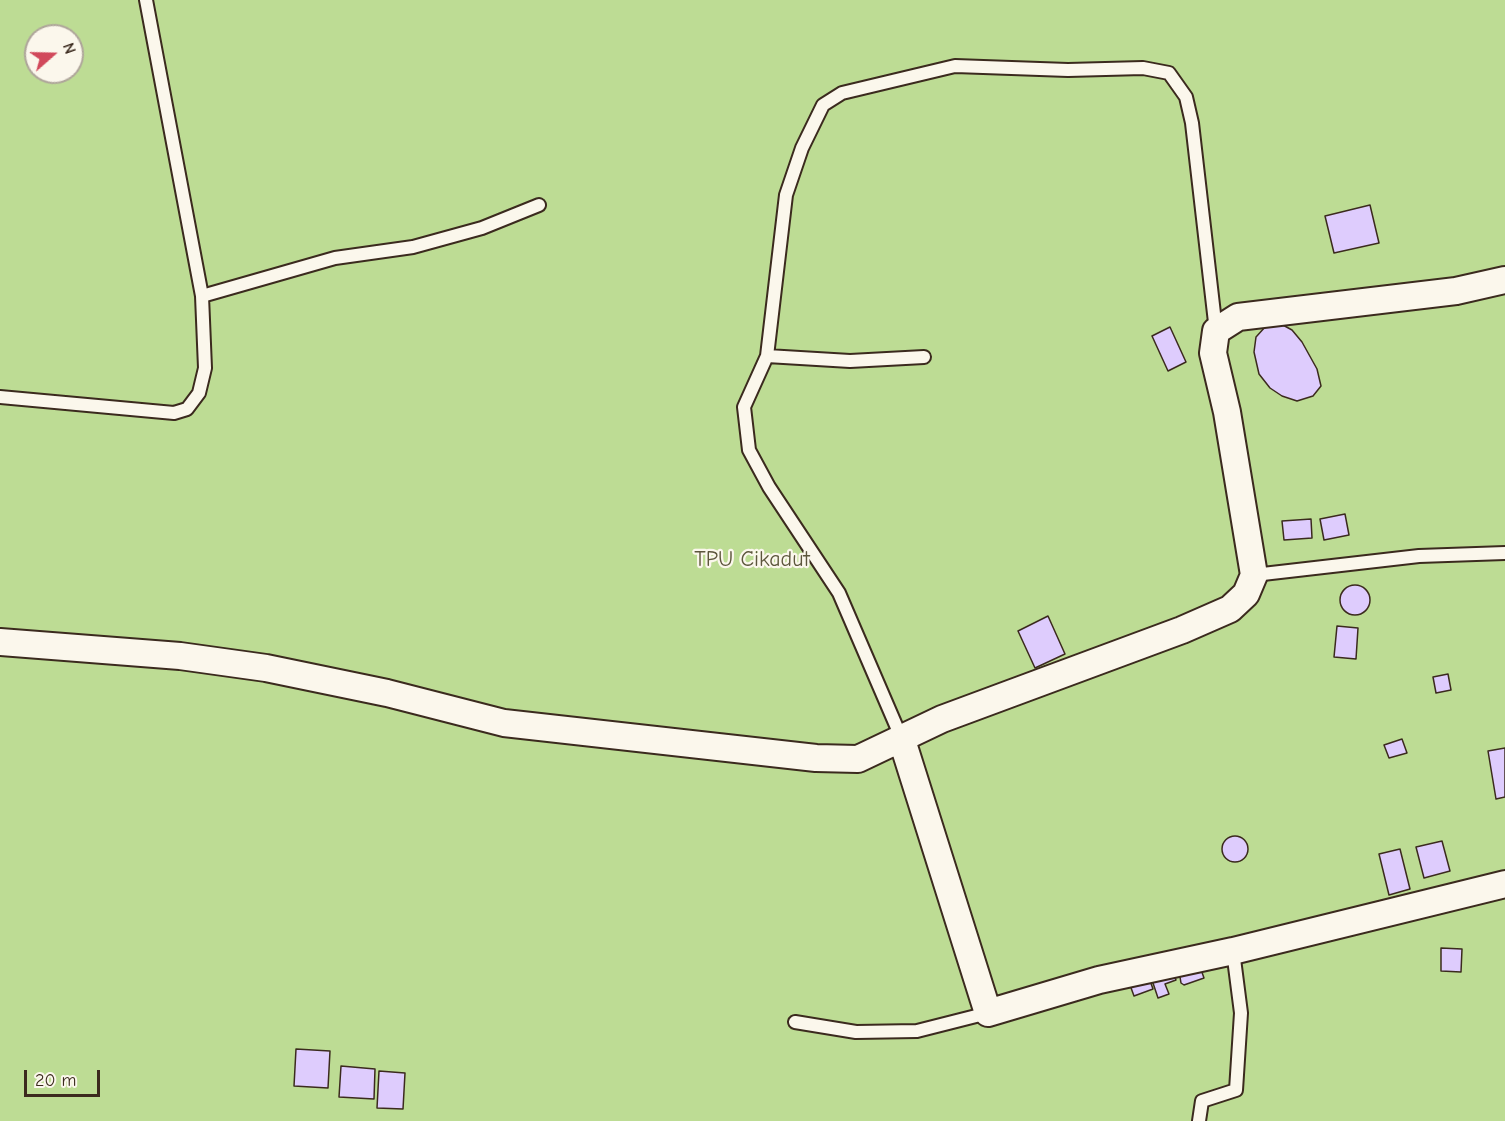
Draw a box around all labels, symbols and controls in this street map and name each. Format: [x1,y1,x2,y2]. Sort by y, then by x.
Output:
north arrow [24,24,84,84]
text: N [59,41,79,57]
park label: TPU Cikadut [694,547,810,573]
scale bar [27,1058,104,1096]
text: 20 m [35,1070,76,1091]

